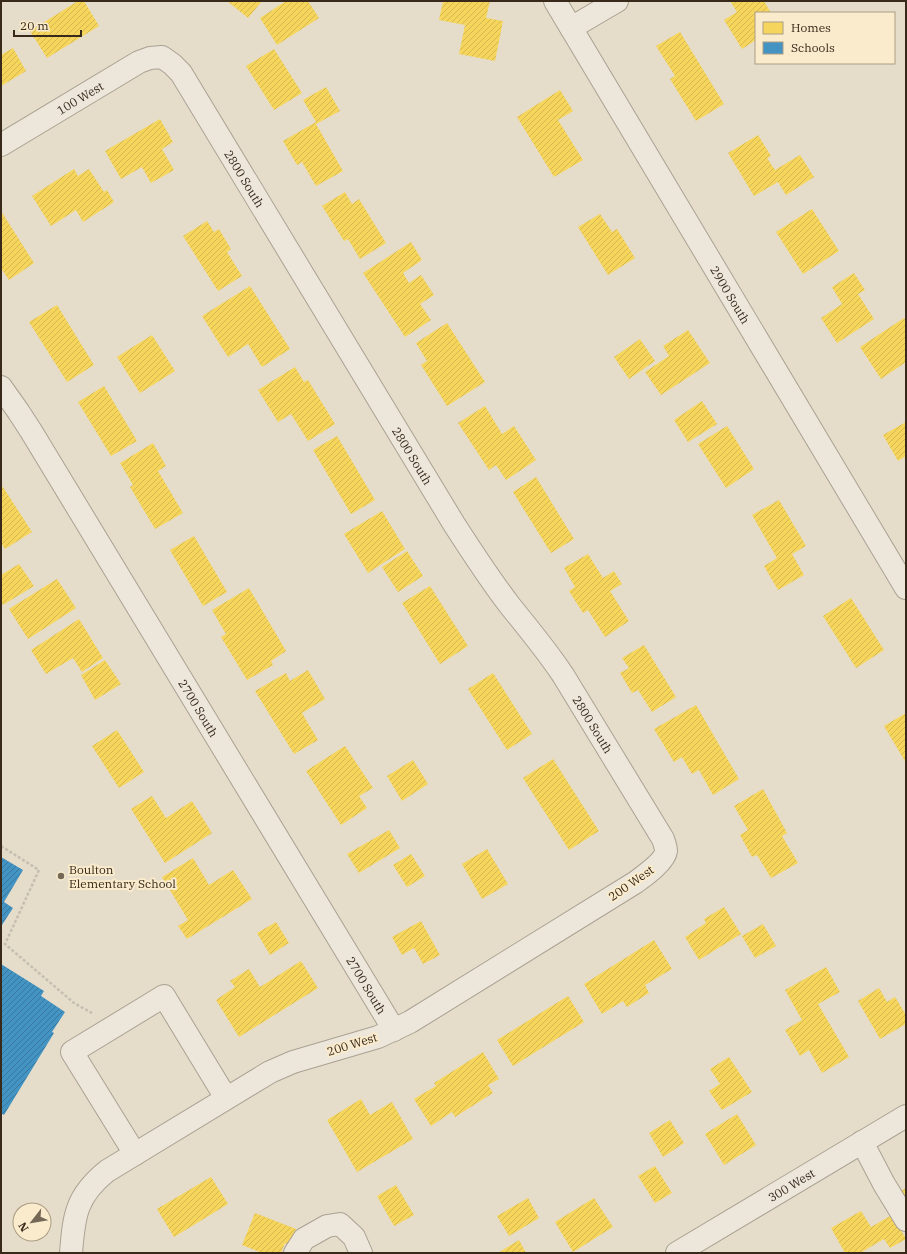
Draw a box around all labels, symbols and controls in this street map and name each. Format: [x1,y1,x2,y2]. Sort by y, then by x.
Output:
scale bar [14,12,81,38]
legend [755,12,895,64]
text: 20 m [20,18,49,33]
text: Homes [791,20,831,35]
text: Schools [791,40,835,55]
street label: 100 West [54,78,106,117]
street label: 2800 South [222,147,268,210]
street label: 2900 South [707,263,754,327]
street label: 2800 South [389,424,436,488]
street label: 2700 South [176,676,222,740]
street label: 2800 South [570,693,617,756]
place label: Boulton Elementary School [69,862,176,891]
street label: 200 West [605,862,657,904]
marker: Boulton Elementary School [56,871,66,881]
street label: 2700 South [344,953,390,1017]
street label: 200 West [325,1029,379,1059]
street label: 300 West [765,1165,817,1204]
north arrow [12,1202,52,1242]
text: N [15,1220,32,1234]

